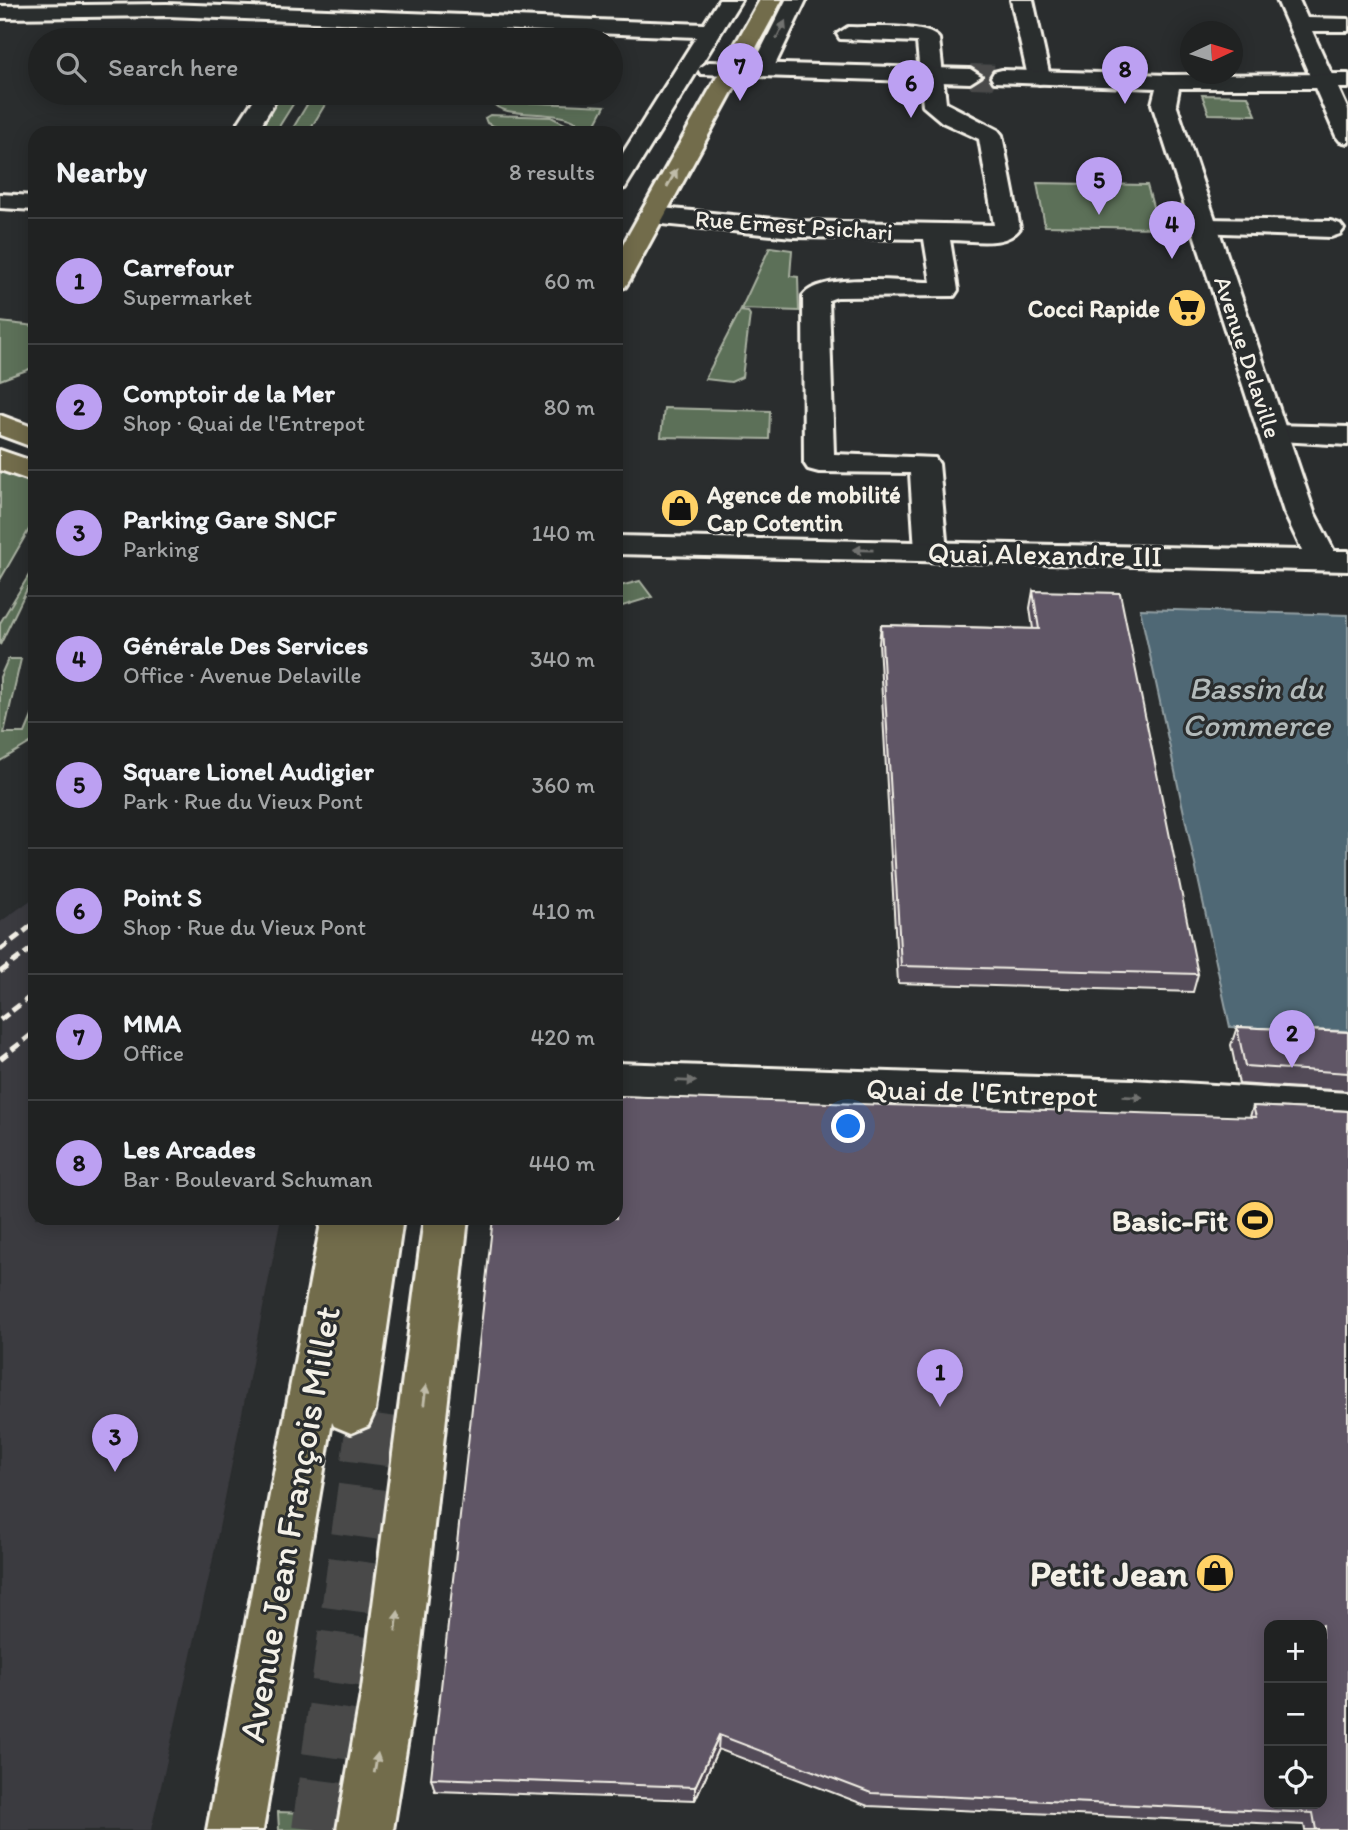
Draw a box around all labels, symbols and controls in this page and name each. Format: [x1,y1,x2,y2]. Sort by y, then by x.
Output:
one-way arrow [776,20,787,40]
north arrow [1180,21,1243,84]
search box [28,28,623,105]
pin: 7 [717,43,763,101]
pin: 8 [1102,46,1148,104]
icon: search [52,48,90,86]
text: Search here [108,51,238,83]
pin: 6 [888,60,934,118]
text: Nearby [56,153,147,190]
pin: 5 [1076,157,1122,215]
text: 8 results [509,158,595,186]
one-way arrow [666,168,678,188]
pin: 4 [1149,201,1195,259]
street label: Rue Ernest Psichari [694,204,894,246]
text: Carrefour [123,251,234,283]
text: 1 [74,267,84,295]
text: 60 m [544,267,595,295]
street label: Avenue Delaville [1208,272,1288,442]
text: Supermarket [123,283,252,311]
supermarket icon: Cocci Rapide [1166,287,1208,329]
place label: Cocci Rapide [1028,294,1160,324]
text: Comptoir de la Mer [123,377,335,409]
text: 2 [73,393,85,421]
text: 80 m [544,393,595,421]
text: Shop · Quai de l'Entrepot [123,409,365,437]
place label: Agence de mobilité Cap Cotentin [706,480,901,538]
shop icon: Agence de mobilité Cap Cotentin [659,487,701,529]
text: Parking Gare SNCF [123,503,337,535]
text: 3 [73,519,85,547]
text: 140 m [532,519,595,547]
street label: Quai Alexandre III [927,533,1163,575]
text: Parking [123,535,199,563]
one-way arrow [851,544,873,555]
text: Générale Des Services [123,629,368,661]
text: 4 [72,645,86,673]
text: 340 m [530,645,595,673]
text: Office · Avenue Delaville [123,661,362,689]
water label: Bassin du Commerce [1182,669,1332,744]
text: Square Lionel Audigier [123,755,374,787]
text: 5 [73,771,85,799]
text: 360 m [532,771,595,799]
text: Park · Rue du Vieux Pont [123,787,363,815]
text: Point S [123,881,202,913]
text: 6 [73,897,85,925]
text: 410 m [532,897,595,925]
text: Shop · Rue du Vieux Pont [123,913,366,941]
text: MMA [123,1007,181,1039]
pin: 2 [1269,1010,1315,1068]
text: 7 [73,1023,85,1051]
text: 420 m [530,1023,595,1051]
text: Office [123,1039,184,1067]
street label: Quai de l'Entrepot [865,1069,1099,1115]
one-way arrow [675,1076,697,1087]
one-way arrow [1122,1092,1144,1103]
your location [831,1109,865,1143]
text: Les Arcades [123,1133,256,1165]
text: 8 [73,1149,85,1177]
text: 440 m [529,1149,595,1177]
text: Bar · Boulevard Schuman [123,1165,373,1193]
sports icon: Basic-Fit [1234,1199,1276,1241]
place label: Basic-Fit [1112,1202,1228,1239]
street label: Avenue Jean François Millet [229,1302,349,1746]
pin: 1 [917,1349,963,1407]
one-way arrow [420,1384,431,1406]
pin: 3 [92,1414,138,1472]
place label: Petit Jean [1030,1551,1188,1595]
shop icon: Petit Jean [1194,1552,1236,1594]
one-way arrow [392,1610,403,1632]
map controls [1264,1620,1327,1809]
button: + [1264,1620,1327,1683]
button: − [1264,1683,1327,1746]
button: locate [1264,1746,1327,1809]
one-way arrow [371,1752,382,1774]

